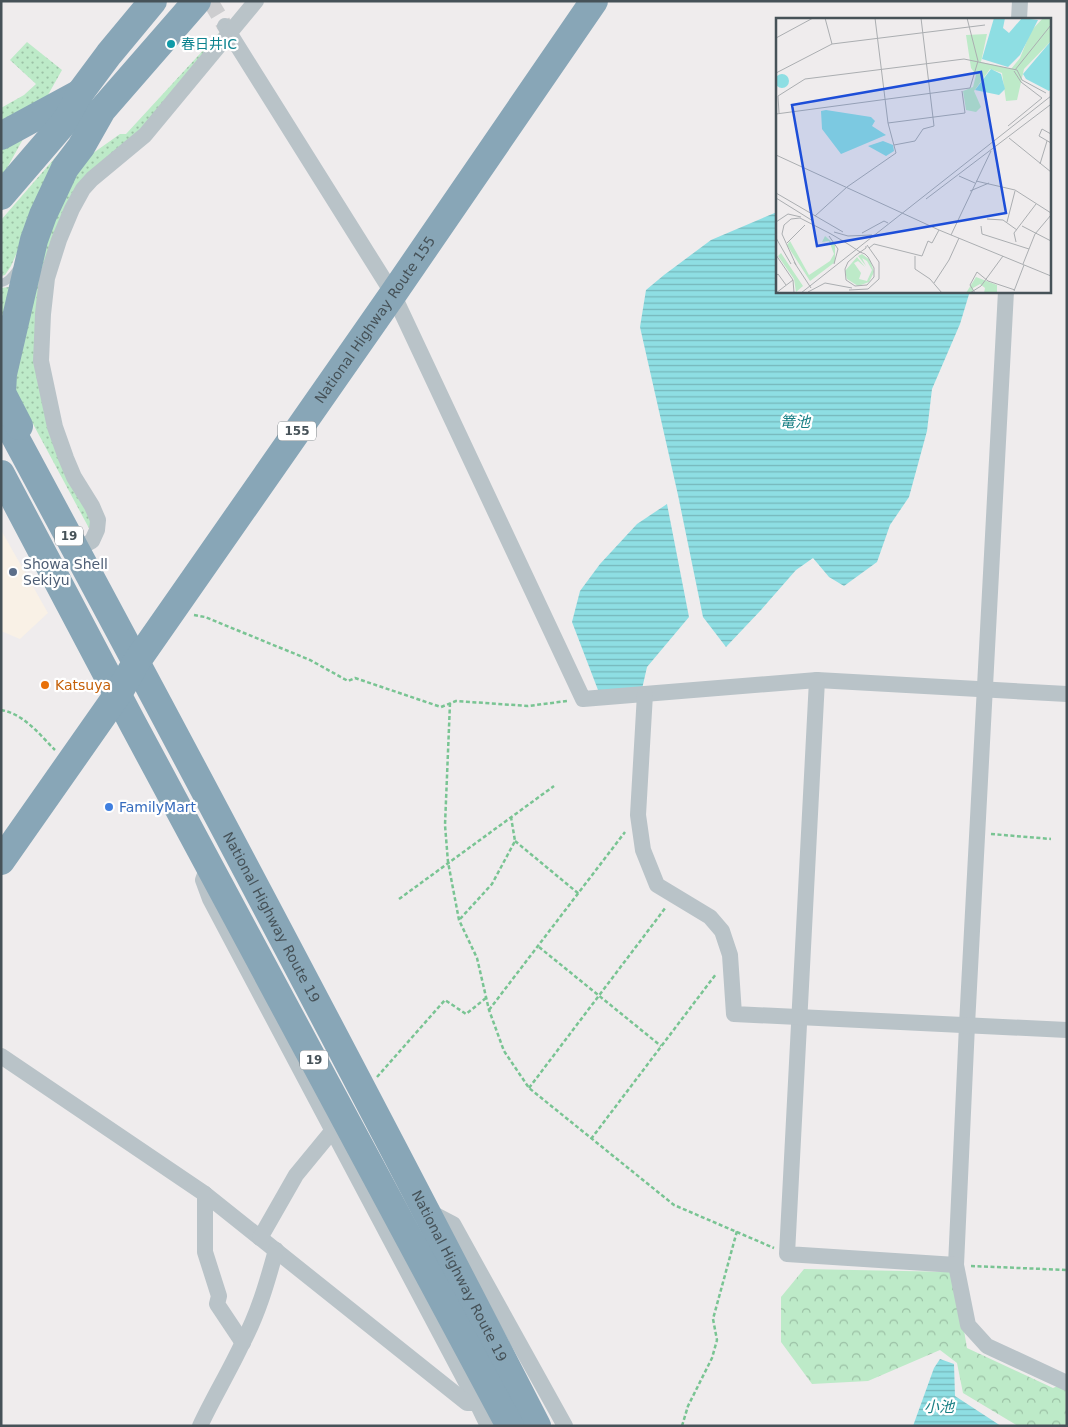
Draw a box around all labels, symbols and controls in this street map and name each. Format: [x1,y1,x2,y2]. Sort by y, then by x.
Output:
inset map [776,18,1050,292]
place label: 春日井IC [181,36,237,52]
marker: 春日井IC [165,38,177,50]
street label: National Highway Route 155 [311,233,438,406]
water label: 篭池 [780,413,812,431]
road number: 155 [278,422,316,441]
road number: 19 [55,526,83,546]
place label: Showa Shell Sekiyu [23,556,108,588]
marker: Showa Shell Sekiyu [7,566,19,578]
place label: Katsuya [55,677,111,693]
marker: Katsuya [39,679,51,691]
place label: FamilyMart [119,799,196,815]
marker: FamilyMart [103,801,115,813]
street label: National Highway Route 19 [220,829,323,1005]
road number: 19 [300,1050,328,1070]
street label: National Highway Route 19 [409,1188,510,1364]
water label: 小池 [924,1398,956,1416]

